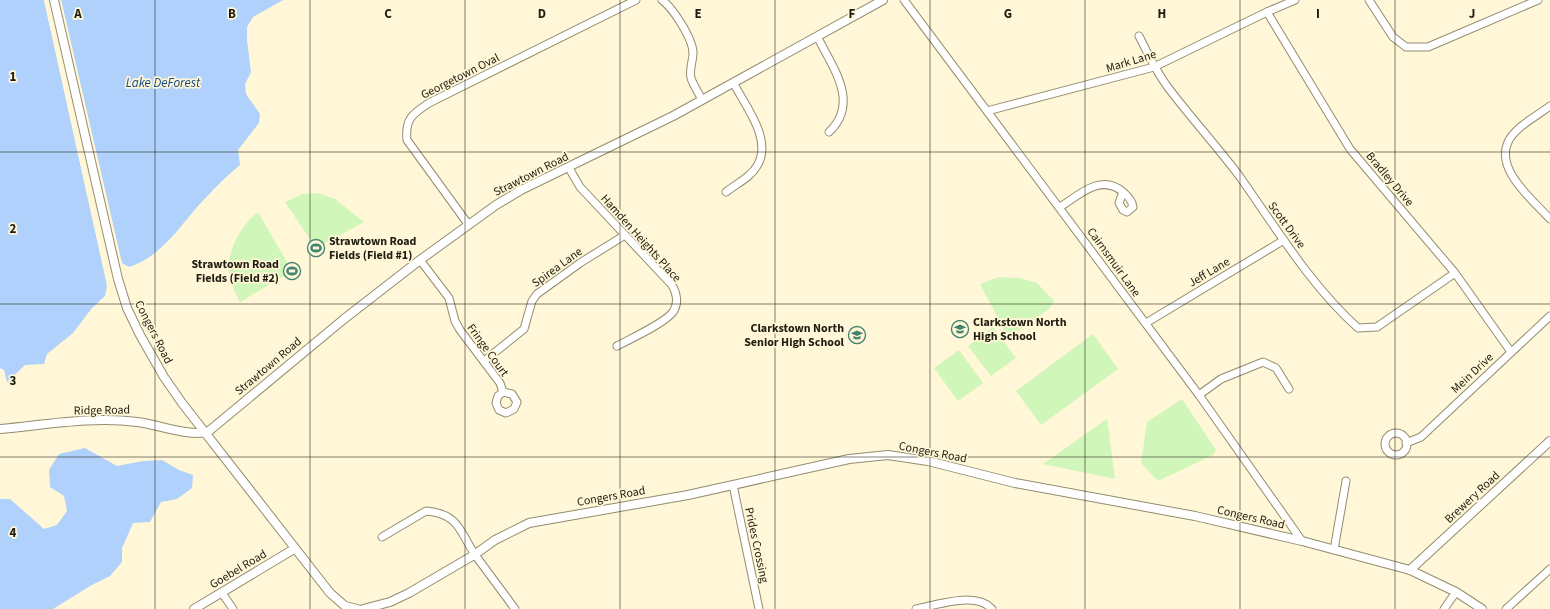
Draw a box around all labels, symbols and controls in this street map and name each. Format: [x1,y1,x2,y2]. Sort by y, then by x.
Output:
text: A [73,5,82,23]
text: B [228,5,236,23]
text: C [384,5,392,23]
text: D [538,5,546,23]
text: E [694,5,702,23]
text: F [849,5,856,23]
text: G [1004,5,1012,23]
text: H [1158,5,1166,23]
text: I [1316,5,1320,23]
text: J [1469,5,1475,23]
street label: Mark Lane [1104,46,1158,77]
street label: Georgetown Oval [418,49,502,104]
text: 1 [10,68,17,86]
water label: Lake DeForest [126,74,201,92]
street label: Strawtown Road [491,148,572,201]
street label: Bradley Drive [1362,148,1418,210]
street label: Hamden Heights Place [596,191,685,286]
street label: Scott Drive [1264,198,1309,252]
text: 2 [10,220,17,238]
street label: Cairnsmuir Lane [1083,224,1145,300]
place label: Strawtown Road Fields (Field #1) [329,233,417,264]
sports icon: Strawtown Road Fields (Field #1) [306,238,326,258]
street label: Spirea Lane [529,243,586,292]
street label: Jeff Lane [1185,253,1233,291]
place label: Strawtown Road Fields (Field #2) [192,256,279,287]
sports icon: Strawtown Road Fields (Field #2) [282,261,302,281]
street label: Congers Road [130,298,177,367]
place label: Clarkstown North High School [973,314,1067,345]
school or university icon: Clarkstown North High School [950,319,970,339]
street label: Fringe Court [463,320,513,380]
place label: Clarkstown North Senior High School [744,320,845,351]
school or university icon: Clarkstown North Senior High School [847,325,867,345]
street label: Strawtown Road [231,333,305,399]
street label: Mein Drive [1447,349,1497,398]
text: 3 [10,372,17,390]
street label: Ridge Road [74,402,130,419]
street label: Congers Road [897,438,968,467]
street label: Brewery Road [1441,467,1504,527]
street label: Congers Road [576,482,647,511]
street label: Congers Road [1215,501,1286,534]
street label: Prides Crossing [740,506,773,585]
text: 4 [10,524,17,542]
street label: Goebel Road [207,546,270,593]

